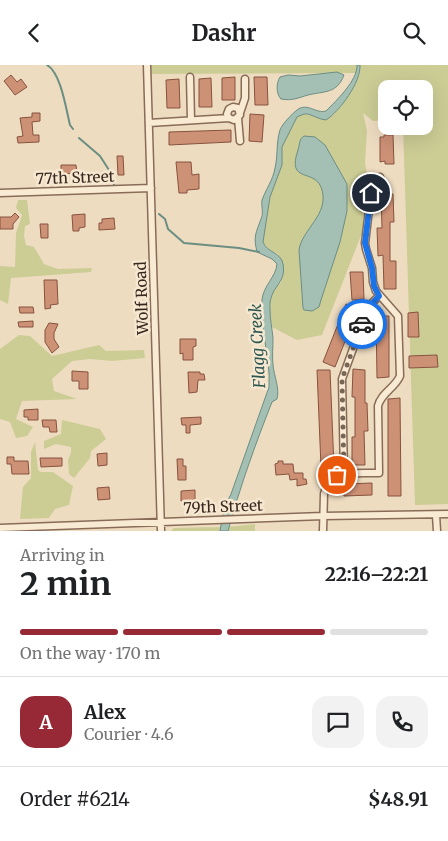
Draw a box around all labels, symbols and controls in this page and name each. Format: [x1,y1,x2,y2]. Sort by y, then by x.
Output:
icon: back [20,19,48,47]
text: Dashr [191,19,257,47]
icon: search [400,19,428,47]
map controls [378,80,433,135]
button: locate [378,80,433,135]
street label: 77th Street [35,167,115,188]
pin [350,172,392,214]
icon: home [357,179,385,207]
street label: Wolf Road [131,261,152,336]
courier [337,299,387,349]
water label: Flagg Creek [245,303,269,390]
icon: car [348,310,376,338]
pin [316,454,358,496]
icon: bag [323,461,351,489]
street label: 79th Street [183,496,263,517]
text: Arriving in [20,545,105,565]
text: 22:16–22:21 [325,562,428,586]
text: 2 min [20,564,111,604]
text: On the way · 170 m [20,643,160,663]
button: chat [312,696,364,748]
button: phone [376,696,428,748]
text: Alex [84,700,126,724]
text: A [39,710,53,734]
text: Courier · 4.6 [84,724,174,744]
text: Order #6214 [20,787,130,811]
text: $48.91 [368,787,428,811]

